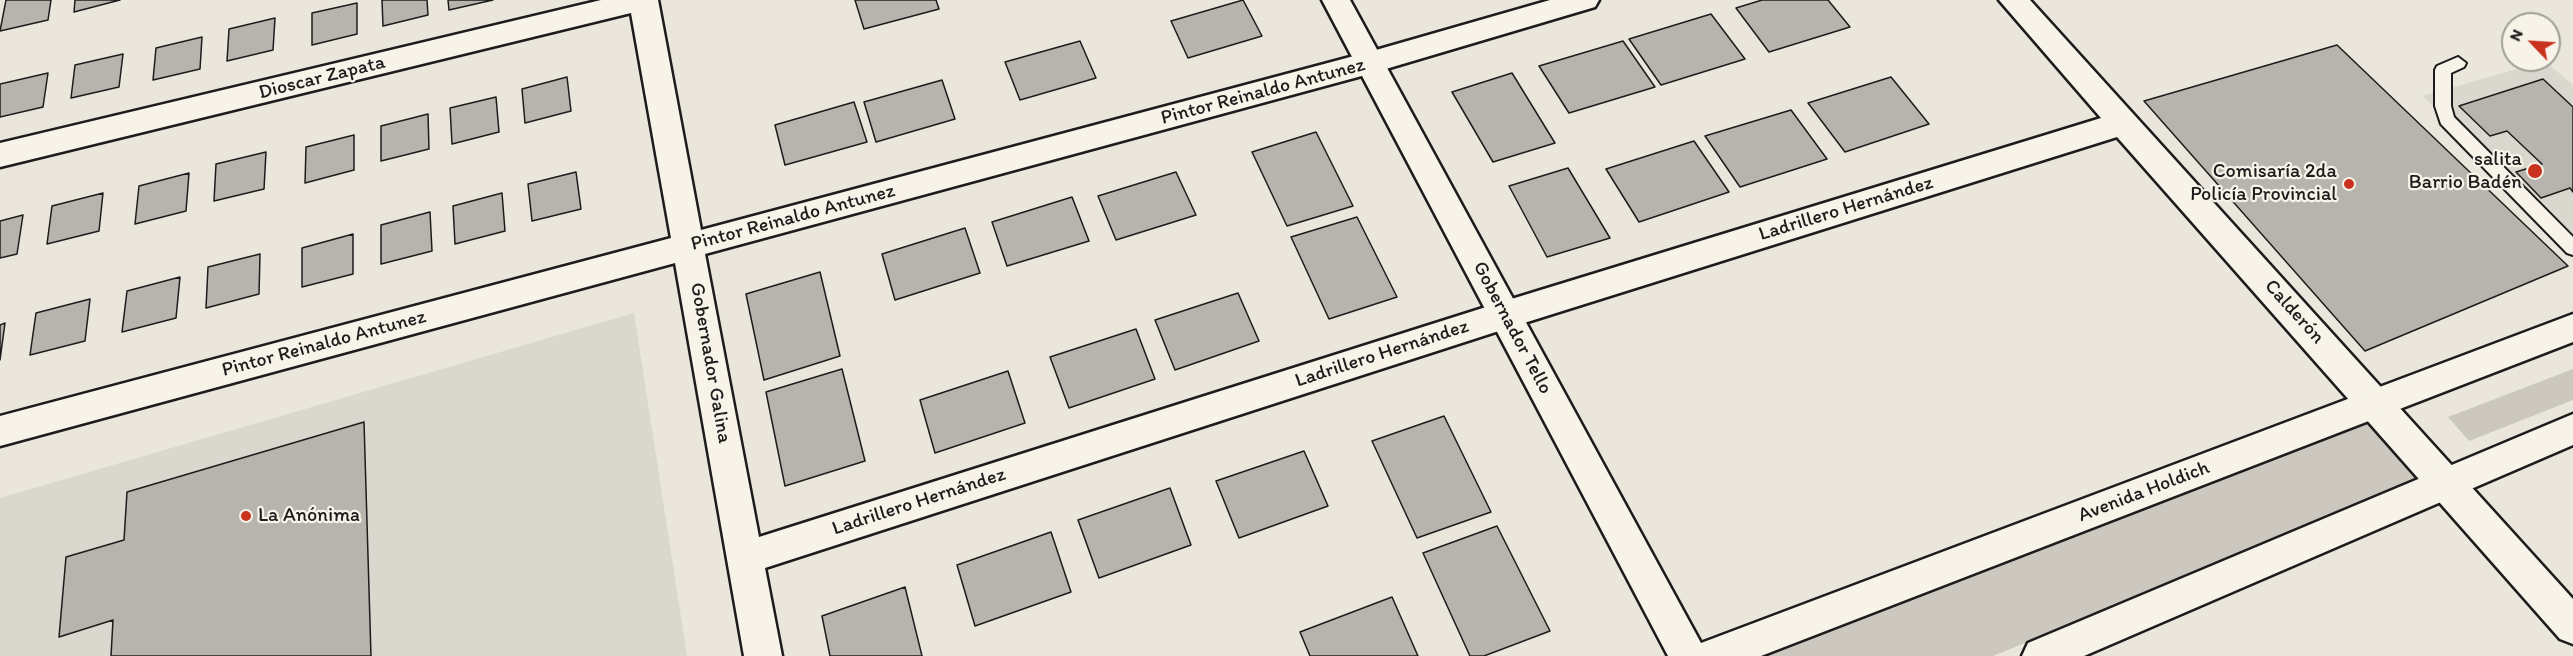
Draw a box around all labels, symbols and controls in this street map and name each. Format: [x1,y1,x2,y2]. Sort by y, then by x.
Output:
north arrow [2501,12,2561,72]
text: N [2505,26,2527,44]
street label: Dioscar Zapata [256,51,388,105]
street label: Pintor Reinaldo Antunez [1158,53,1368,131]
place label: salita Barrio Badén [2409,148,2522,195]
place label: Comisaría 2da Policía Provincial [2190,160,2337,207]
marker: salita Barrio Badén [2526,162,2544,180]
street label: Ladrillero Hernández [1756,171,1936,247]
marker: Comisaría 2da Policía Provincial [2342,177,2356,191]
street label: Pintor Reinaldo Antunez [688,179,898,257]
street label: Gobernador Tello [1467,258,1557,398]
street label: Calderón [2259,275,2329,349]
street label: Gobernador Galina [684,281,736,445]
street label: Pintor Reinaldo Antunez [219,305,429,383]
street label: Ladrillero Hernández [1292,315,1472,393]
street label: Avenida Holdich [2075,456,2213,528]
street label: Ladrillero Hernández [829,463,1009,541]
place label: La Anónima [258,504,360,528]
marker: La Anónima [239,509,253,523]

